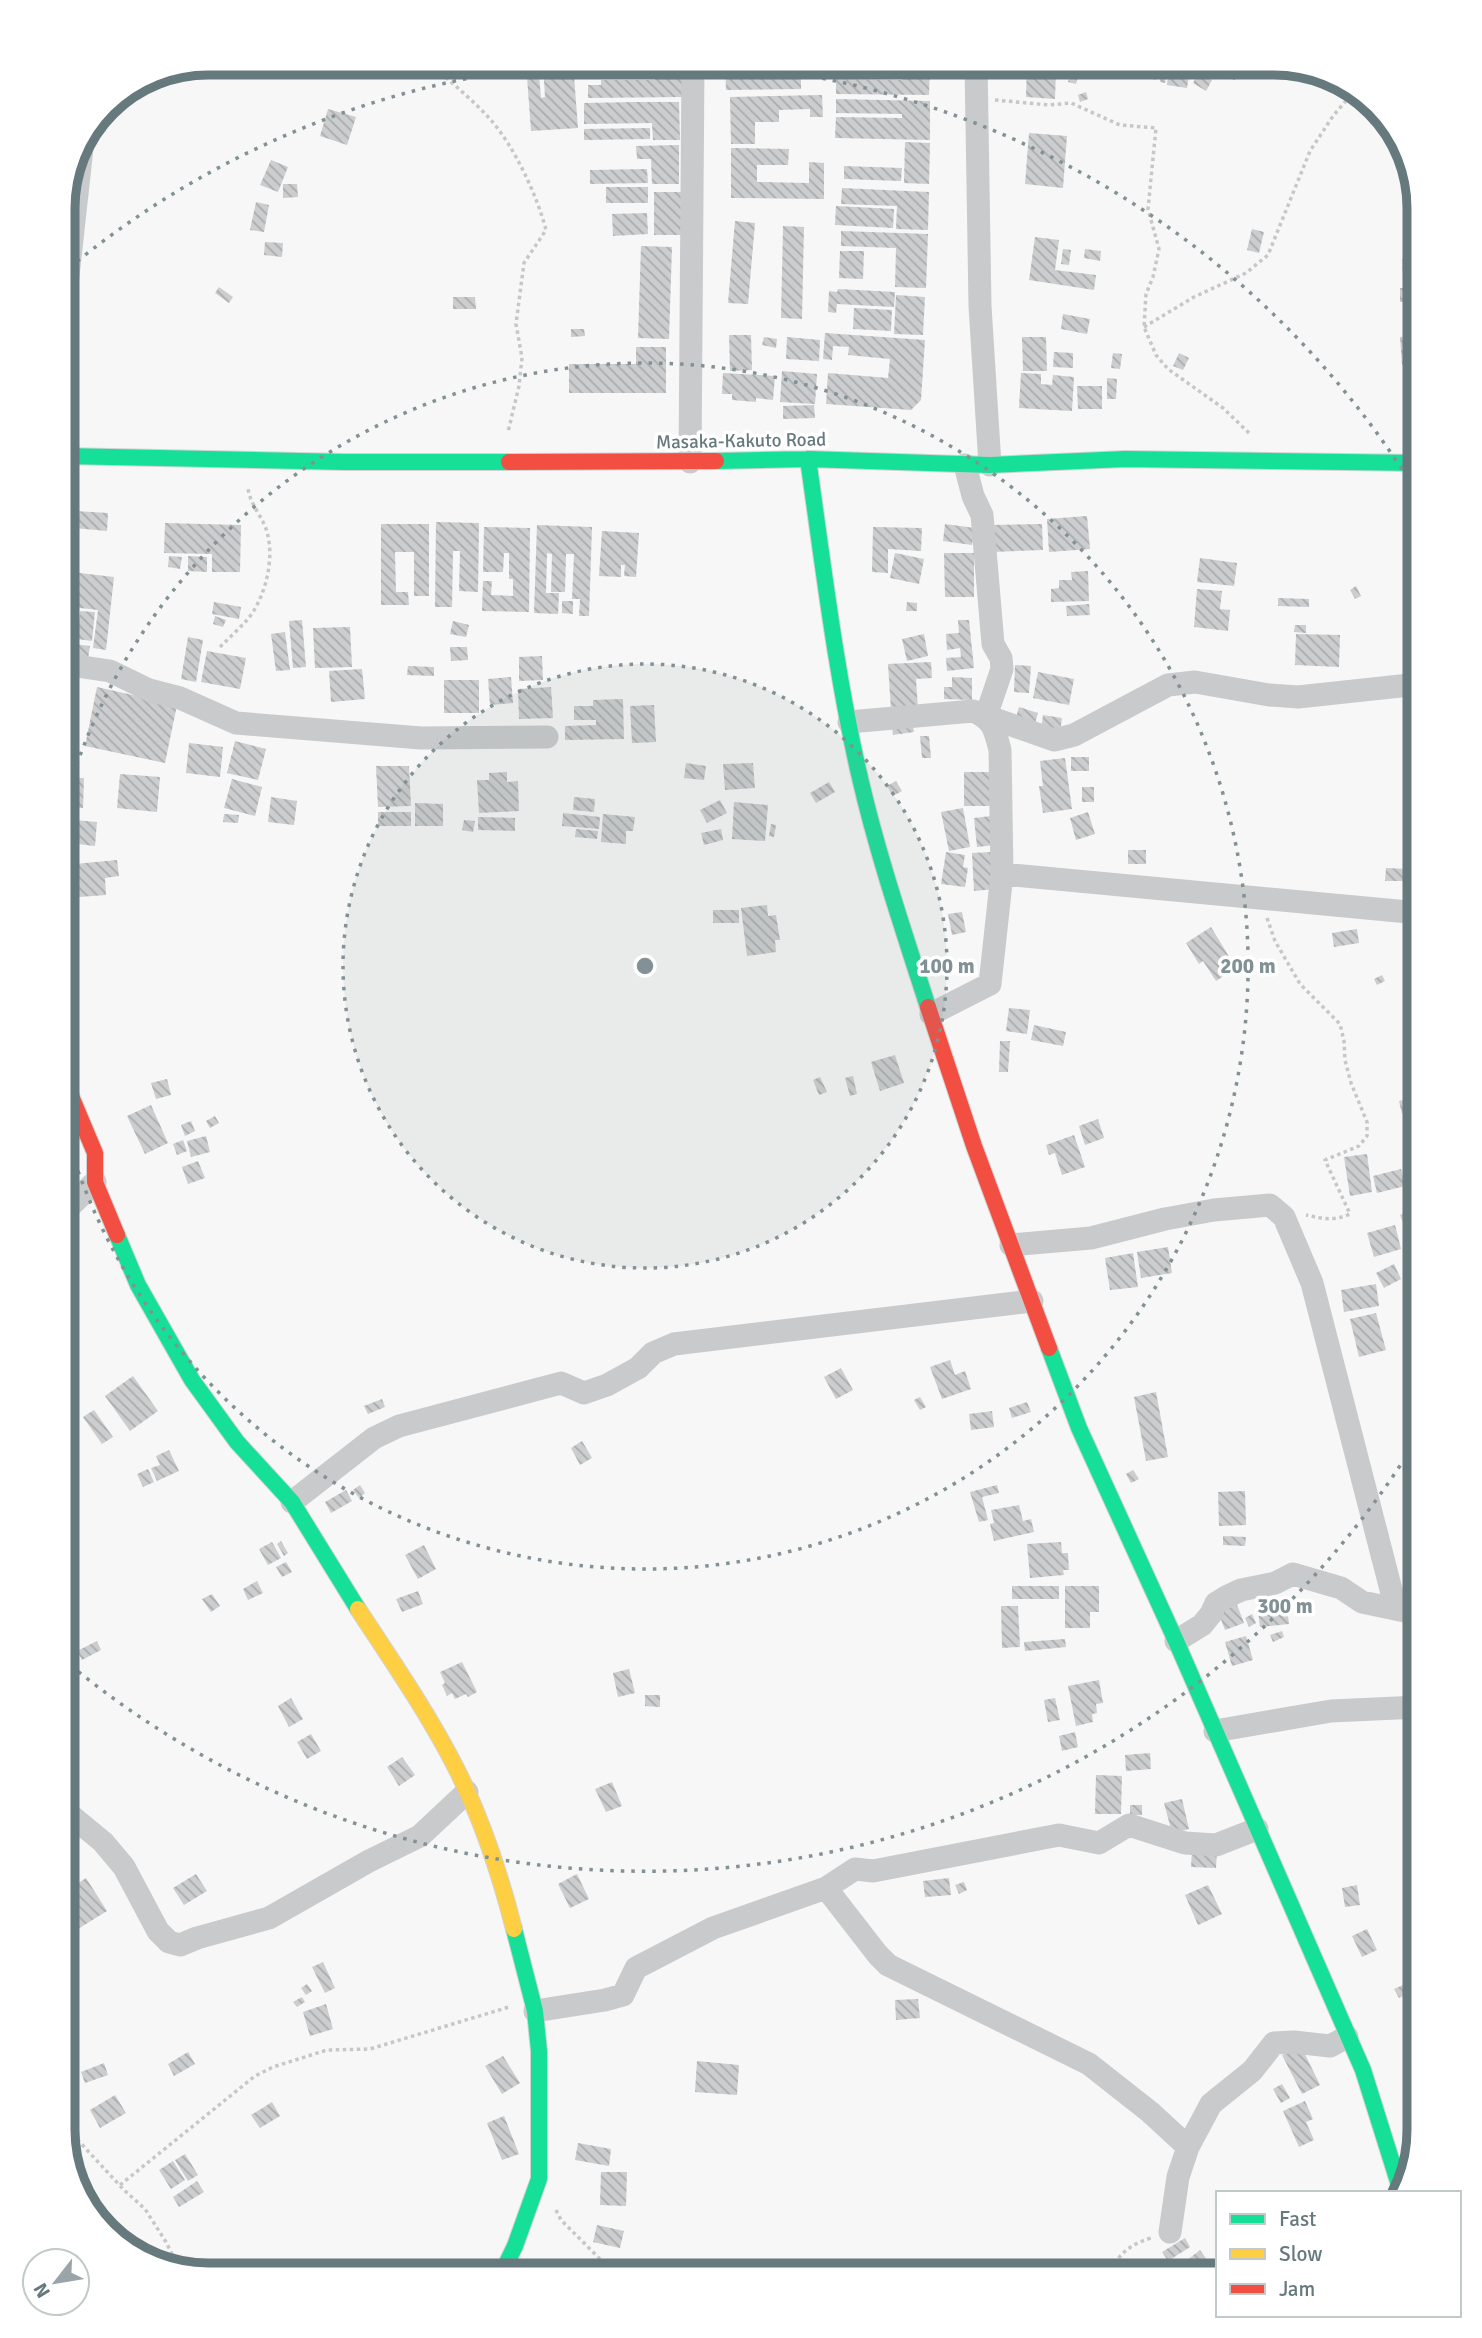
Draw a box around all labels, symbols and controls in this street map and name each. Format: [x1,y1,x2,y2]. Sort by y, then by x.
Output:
street label: Masaka-Kakuto Road [656,428,826,454]
text: 100 m [919,953,975,979]
text: 200 m [1220,953,1276,979]
centre of rings [633,954,657,978]
text: 300 m [1257,1593,1313,1619]
legend [1216,2191,1461,2317]
text: Fast [1279,2206,1316,2232]
text: Slow [1279,2241,1323,2267]
north arrow [21,2247,91,2317]
text: Jam [1279,2276,1315,2302]
text: N [29,2278,56,2302]

